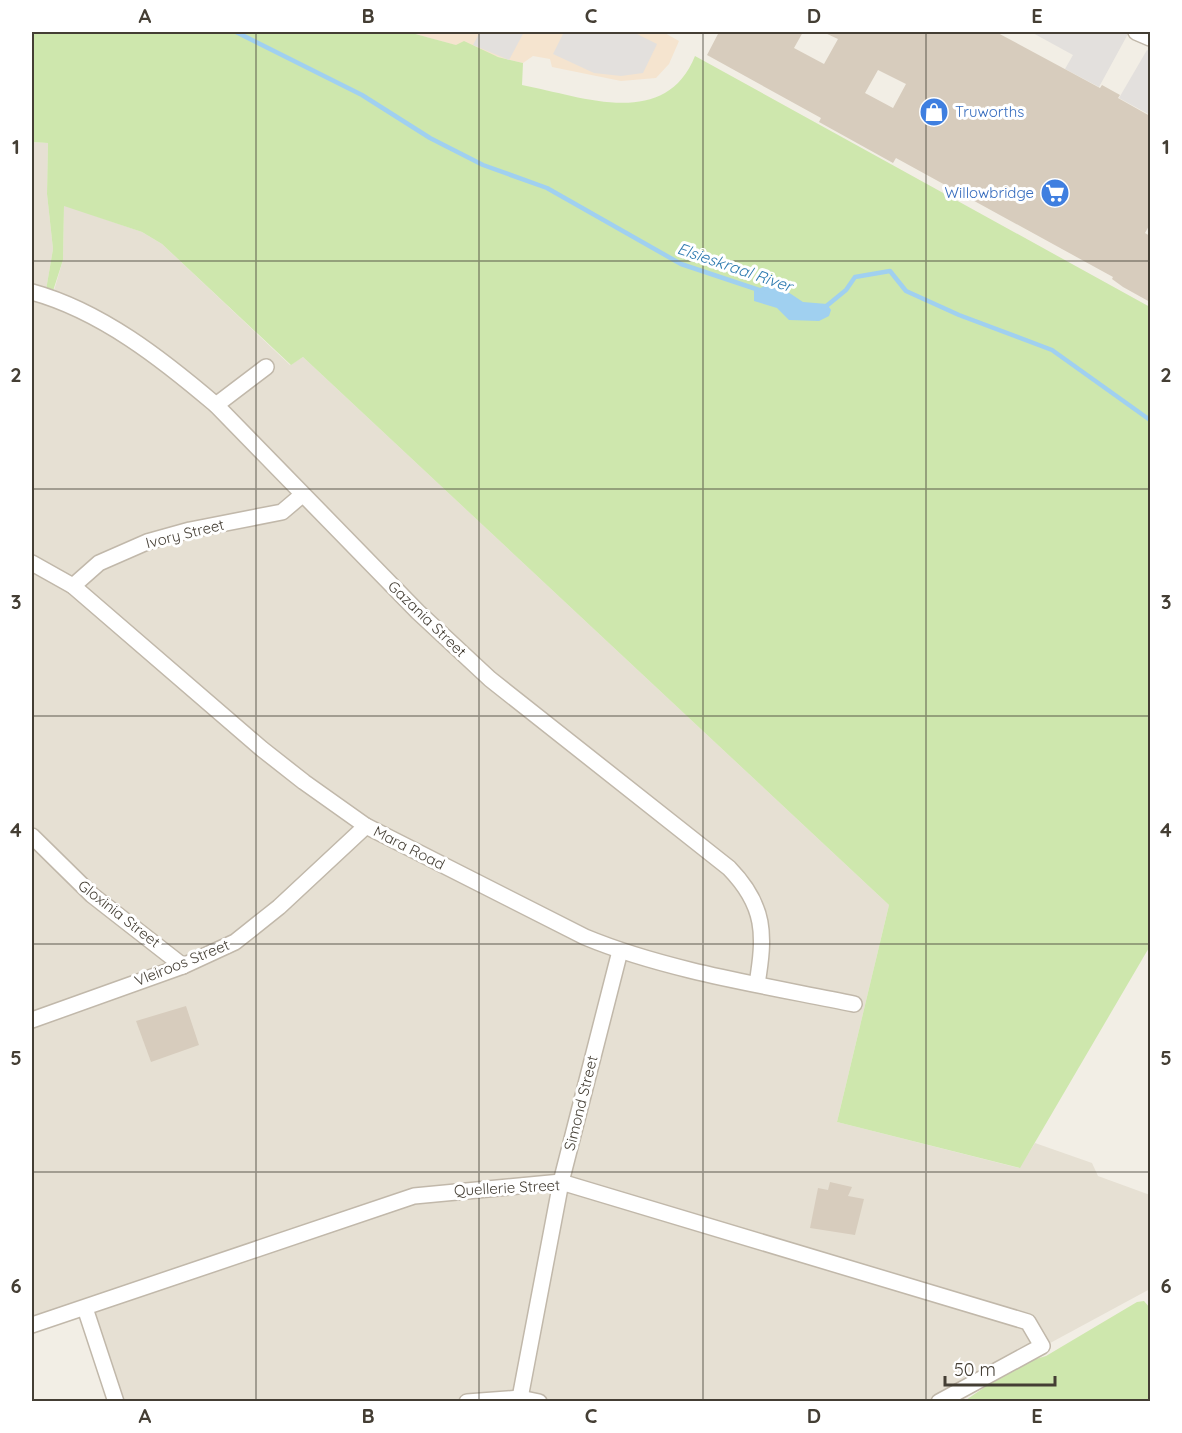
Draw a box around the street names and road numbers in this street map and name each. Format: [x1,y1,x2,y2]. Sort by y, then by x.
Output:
street label: Ivory Street [144,515,226,552]
street label: Gazania Street [384,576,471,661]
street label: Mara Road [370,821,448,874]
street label: Gloxinia Street [74,876,164,952]
street label: Vleiroos Street [132,935,232,990]
street label: Simond Street [560,1053,601,1152]
street label: Quellerie Street [453,1175,561,1200]

